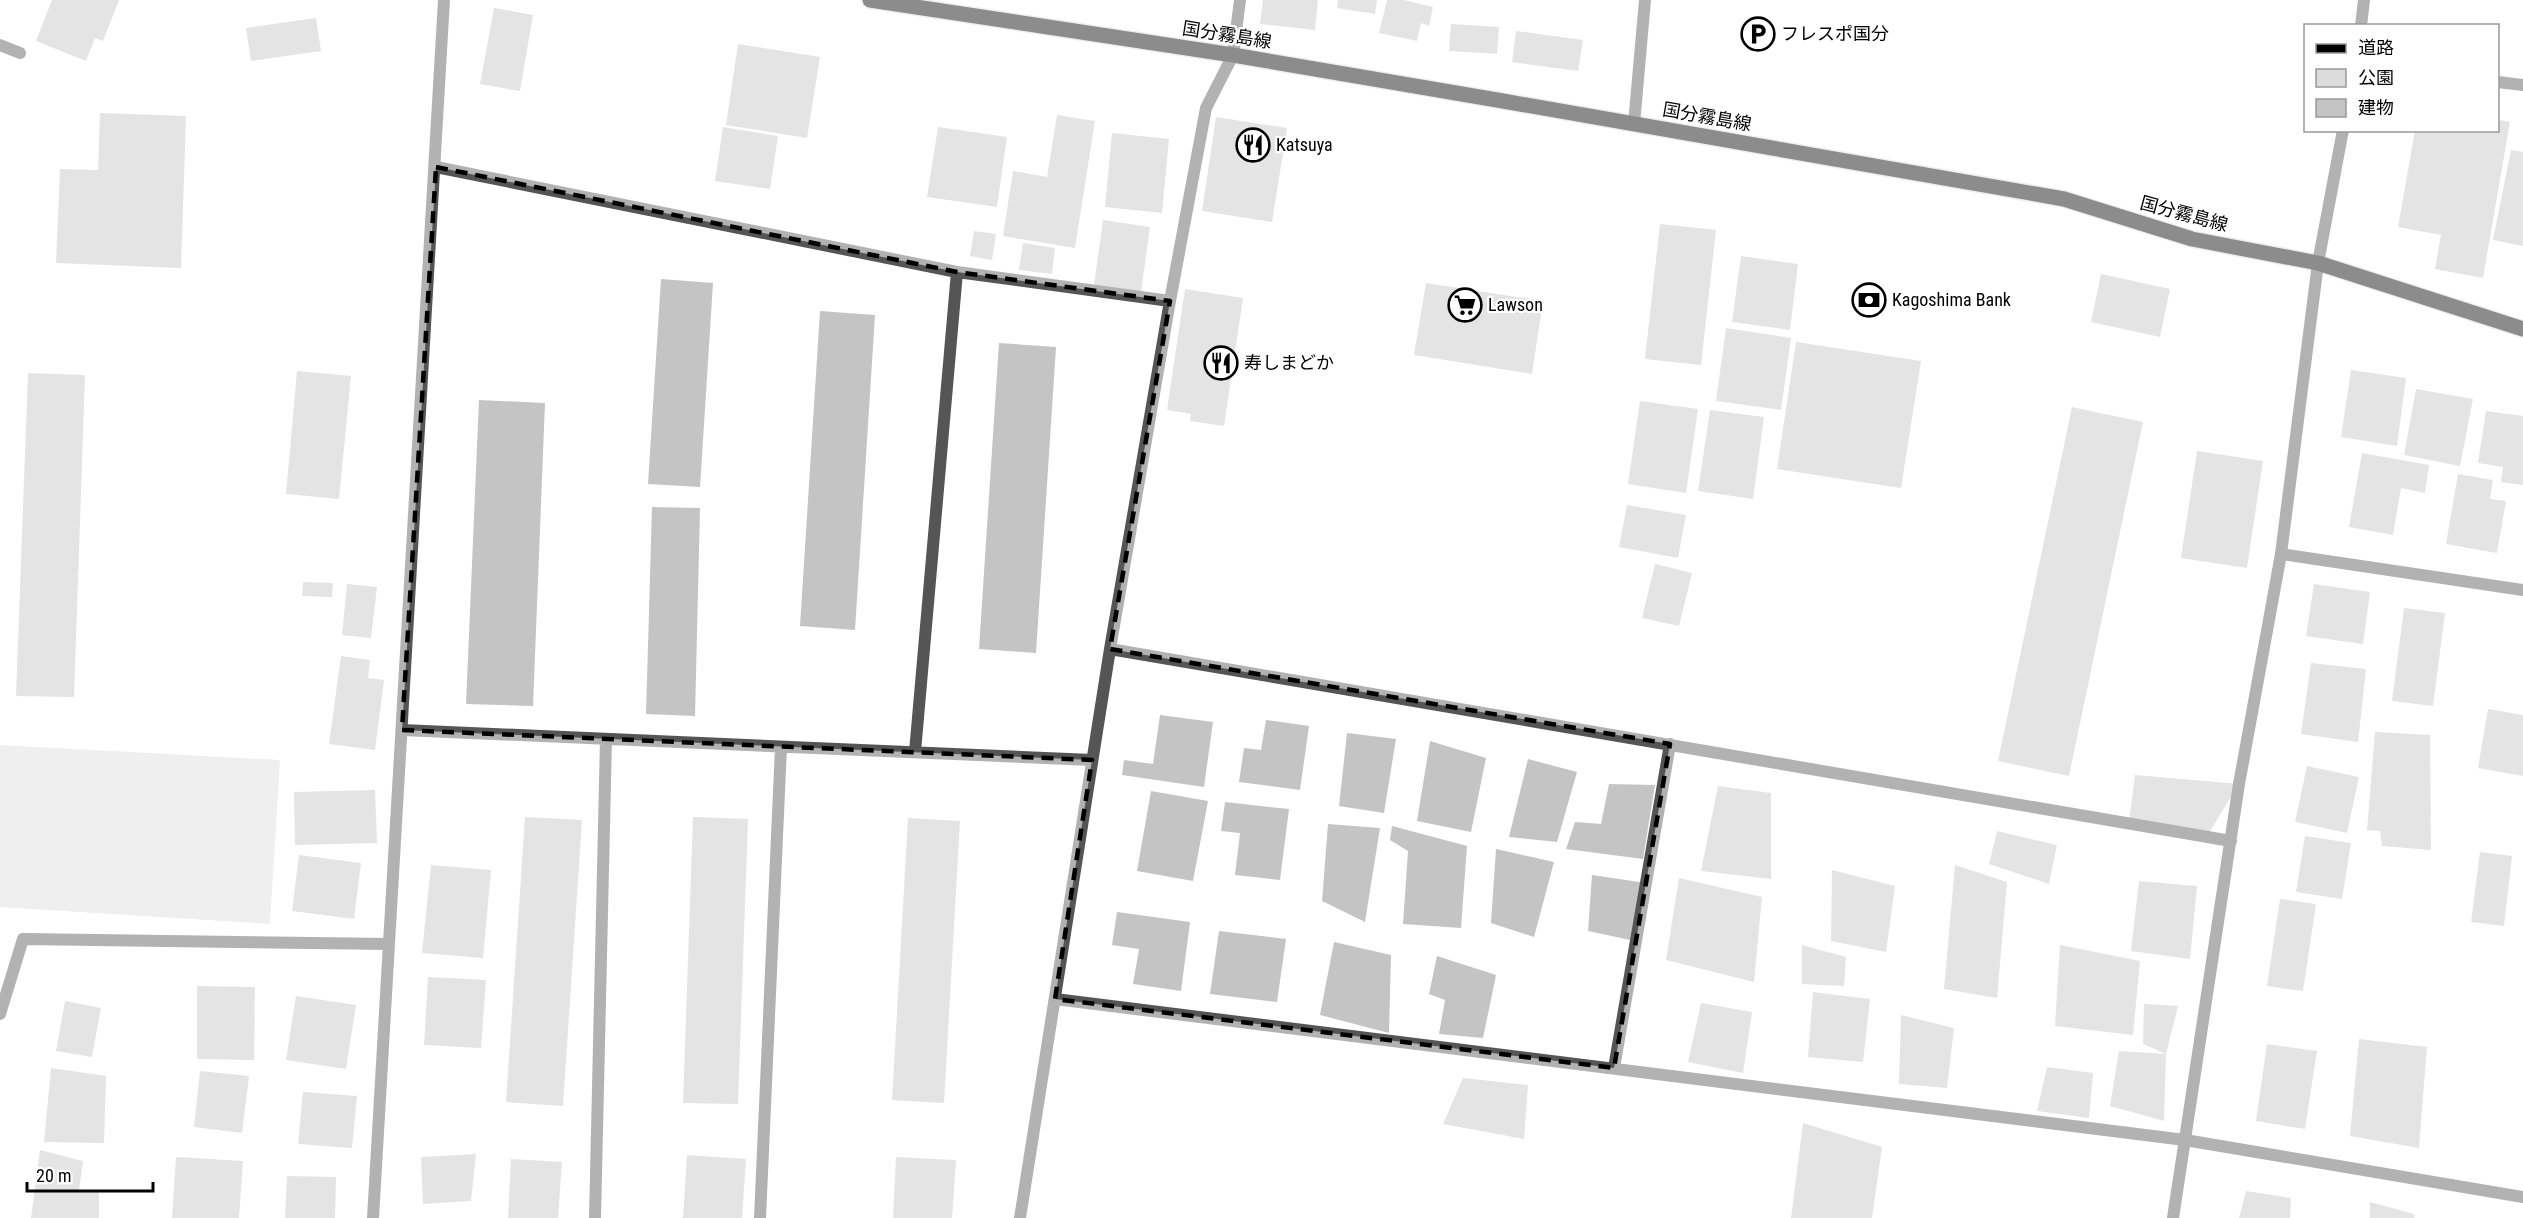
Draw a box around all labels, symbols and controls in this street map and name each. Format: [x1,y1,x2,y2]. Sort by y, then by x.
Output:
parking icon: フレスポ国分 [1740,16,1776,52]
street label: 国分霧島線 [1181,17,1273,52]
place label: フレスポ国分 [1781,23,1889,44]
legend [2304,24,2499,132]
text: 道路 [2358,37,2394,58]
text: 公園 [2358,67,2394,88]
text: 建物 [2358,97,2394,118]
street label: 国分霧島線 [1661,98,1753,135]
restaurant icon: Katsuya [1235,127,1271,163]
place label: Katsuya [1276,134,1333,155]
street label: 国分霧島線 [2138,192,2230,235]
bank icon: Kagoshima Bank [1851,282,1887,318]
supermarket icon: Lawson [1447,287,1483,323]
place label: Kagoshima Bank [1892,289,2011,310]
place label: Lawson [1488,294,1543,315]
restaurant icon: 寿しまどか [1203,345,1239,381]
place label: 寿しまどか [1244,352,1334,373]
scale bar [27,1155,153,1193]
text: 20 m [36,1165,71,1186]

